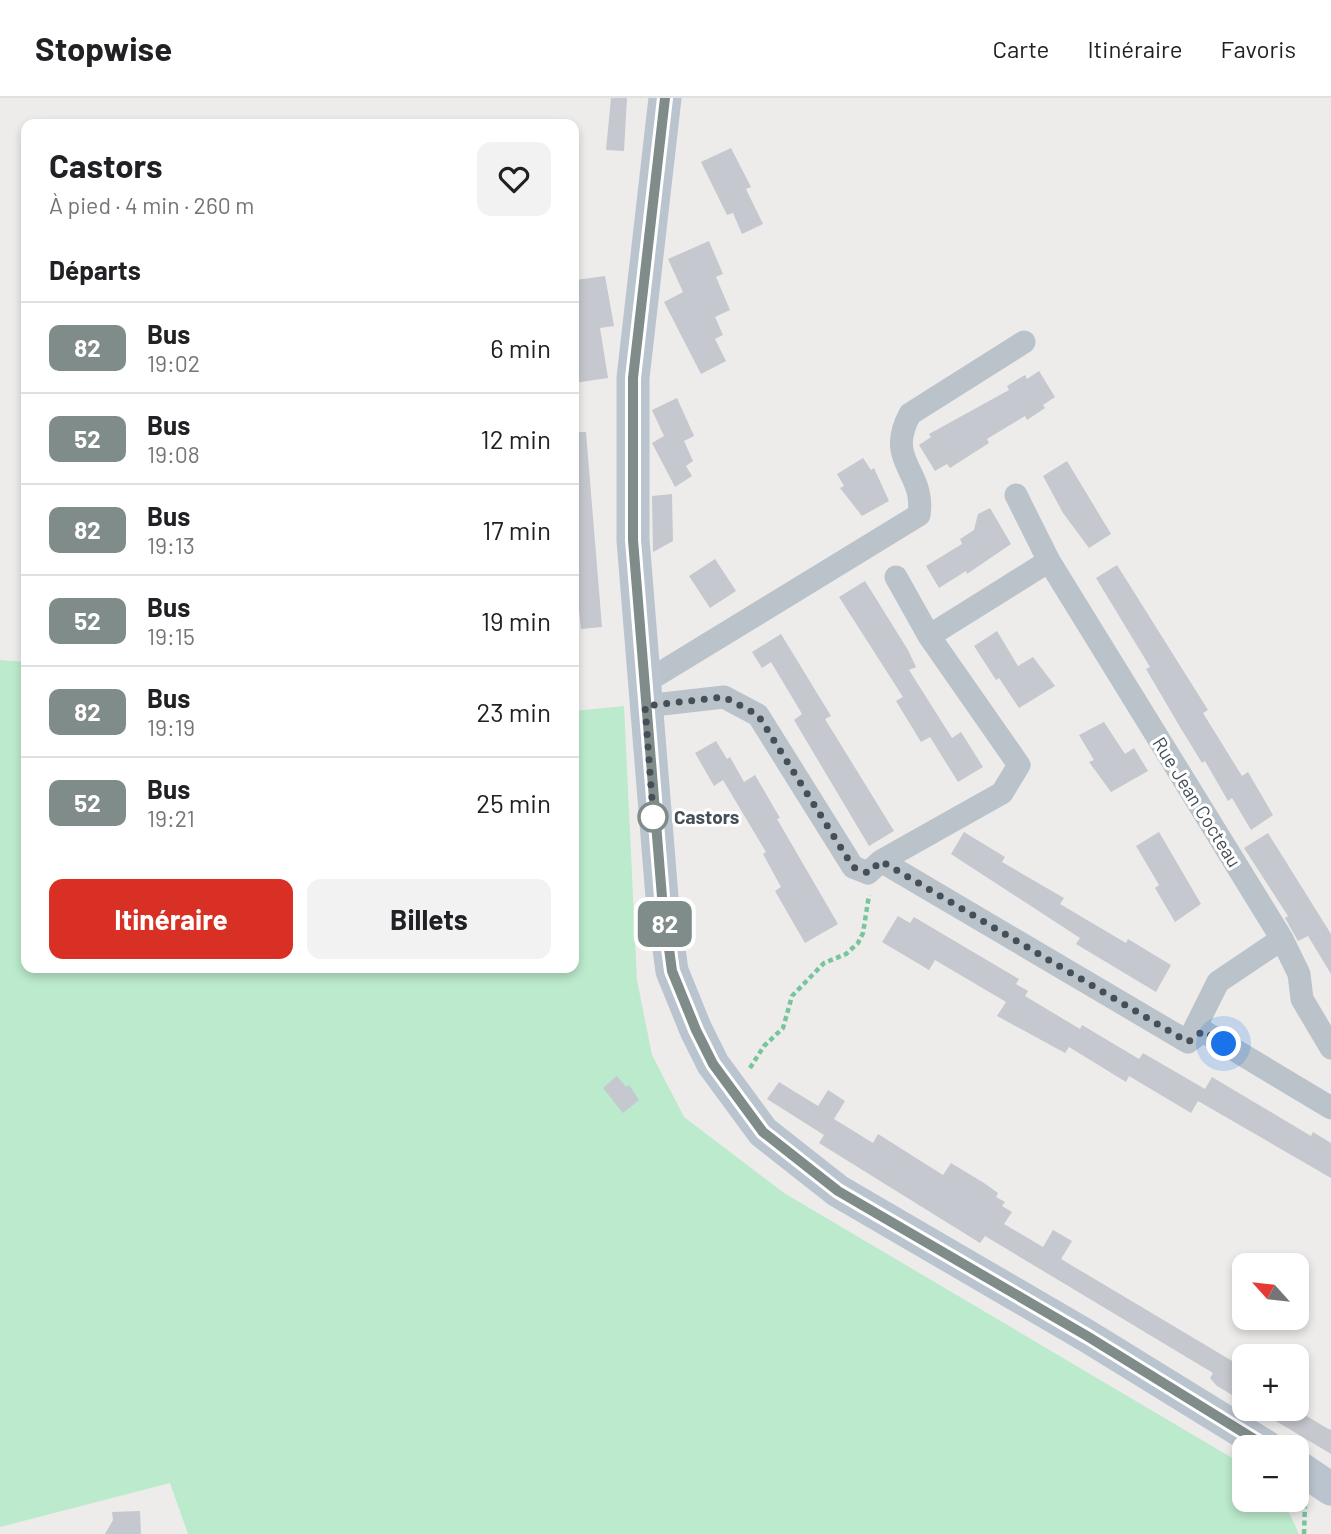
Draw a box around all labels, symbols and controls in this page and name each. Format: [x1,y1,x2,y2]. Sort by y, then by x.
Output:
text: Stopwise [35,28,172,68]
text: Carte [993,34,1049,63]
text: Itinéraire [1087,34,1183,63]
text: Favoris [1221,34,1296,63]
button: heart [477,142,551,216]
text: Castors [49,145,163,185]
text: À pied · 4 min · 260 m [49,191,254,219]
text: Départs [49,254,141,285]
text: Bus [147,318,190,349]
text: 6 min [490,332,551,363]
text: 82 [74,333,101,362]
text: 19:02 [147,349,200,377]
text: Bus [147,409,190,440]
text: 12 min [481,423,551,454]
text: 52 [74,424,101,453]
text: 19:08 [147,440,200,468]
text: Bus [147,500,190,531]
text: 17 min [482,514,551,545]
text: 82 [74,515,101,544]
text: 19:13 [147,531,195,559]
text: Bus [147,591,190,622]
text: 19 min [481,605,551,636]
text: 52 [74,606,101,635]
text: 19:15 [147,622,195,650]
text: Bus [147,682,190,713]
text: 23 min [476,696,551,727]
text: 82 [74,697,101,726]
text: 19:19 [147,713,195,741]
street label: Rue Jean Cocteau [1148,733,1247,871]
text: Bus [147,773,190,804]
text: 25 min [476,787,551,818]
text: 52 [74,788,101,817]
marker: Castors [638,802,668,832]
text: 19:21 [147,804,195,832]
place label: Castors [674,805,739,828]
button: Itinéraire [49,879,293,959]
button: Billets [307,879,551,959]
line badge: 82 [634,901,696,947]
text: 82 [652,909,678,938]
your location [1206,1026,1241,1061]
north arrow [1232,1253,1309,1330]
map controls [1232,1253,1309,1512]
button: + [1232,1344,1309,1421]
button: − [1232,1435,1309,1512]

